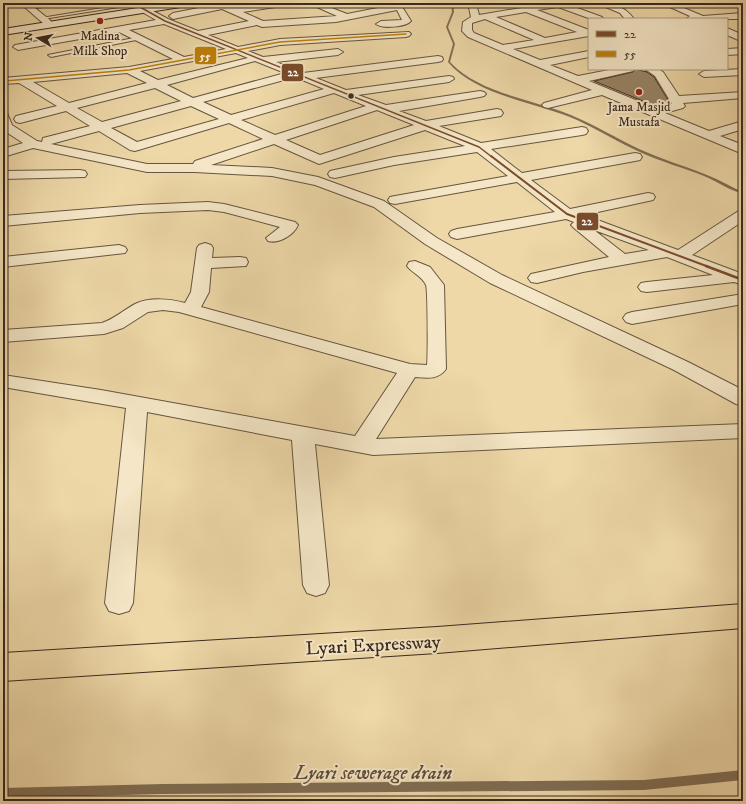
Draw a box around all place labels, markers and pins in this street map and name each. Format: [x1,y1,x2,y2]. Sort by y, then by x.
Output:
marker: Madina Milk Shop [95,16,105,26]
place label: Madina Milk Shop [73,28,128,59]
marker: Jama Masjid Mustafa [634,87,644,97]
unlabelled marker [346,91,356,101]
place label: Jama Masjid Mustafa [606,99,671,130]

